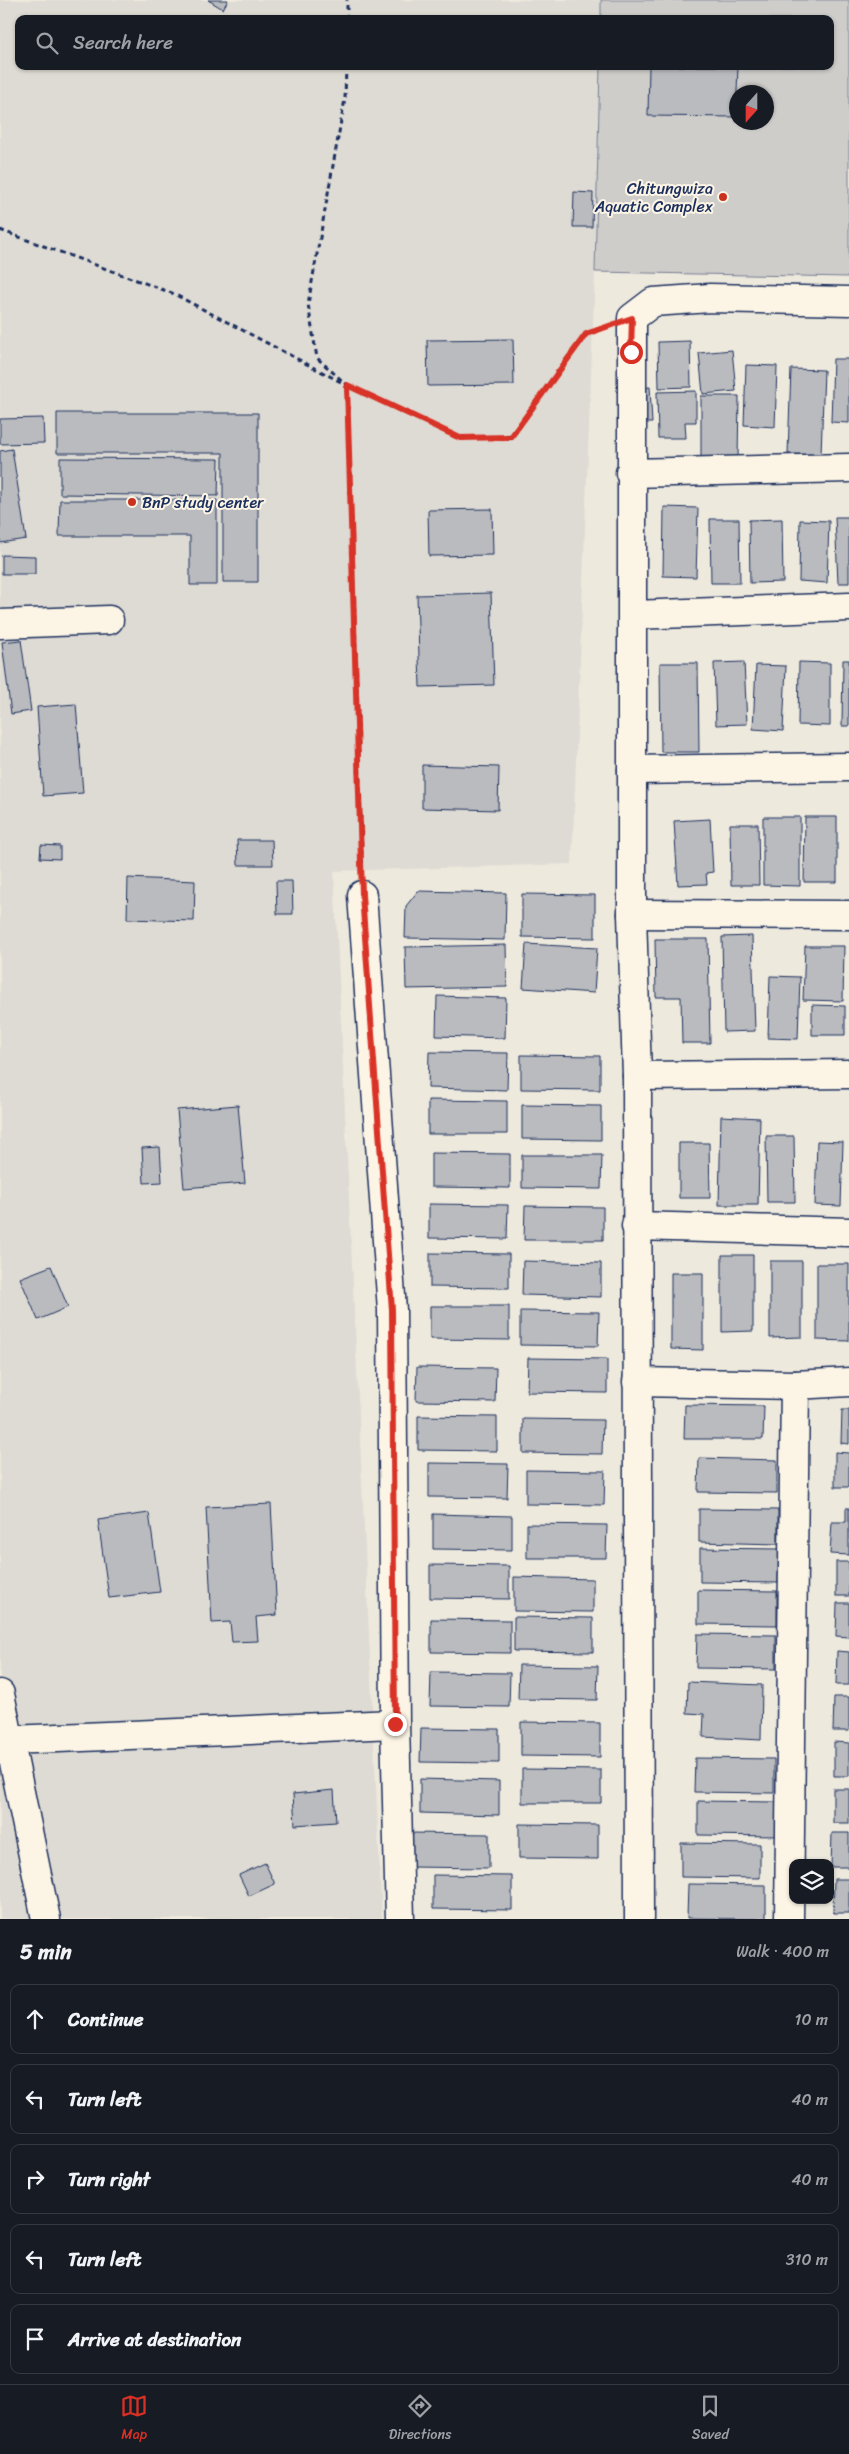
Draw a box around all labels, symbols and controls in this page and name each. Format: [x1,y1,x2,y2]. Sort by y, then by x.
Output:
search box [15,15,834,70]
text: Search here [73,26,173,59]
icon: search [33,29,61,57]
north arrow [729,85,774,130]
place label: Chitungwiza Aquatic Complex [594,174,714,221]
marker: Chitungwiza Aquatic Complex [717,191,729,203]
route start [620,341,643,364]
place label: BnP study center [142,488,265,517]
marker: BnP study center [126,496,138,508]
route end [384,1713,407,1736]
map controls [789,1859,834,1904]
button: layers [789,1859,834,1904]
text: 5 min [20,1933,72,1971]
text: Walk · 400 m [736,1937,829,1966]
text: Continue [68,2003,144,2036]
icon: ahead [21,2005,49,2033]
text: 10 m [795,2005,828,2034]
text: Turn left [68,2083,141,2116]
icon: left [21,2085,49,2113]
text: 40 m [791,2085,828,2114]
text: Turn right [68,2163,150,2196]
icon: right [21,2165,49,2193]
text: 40 m [791,2165,828,2194]
text: Turn left [68,2243,141,2276]
icon: left [21,2245,49,2273]
text: 310 m [786,2245,828,2274]
text: Arrive at destination [68,2323,241,2356]
icon: arrive [21,2325,49,2353]
tab: Map [120,2392,148,2447]
tab: Directions [389,2392,451,2447]
tab: Saved [692,2392,729,2447]

